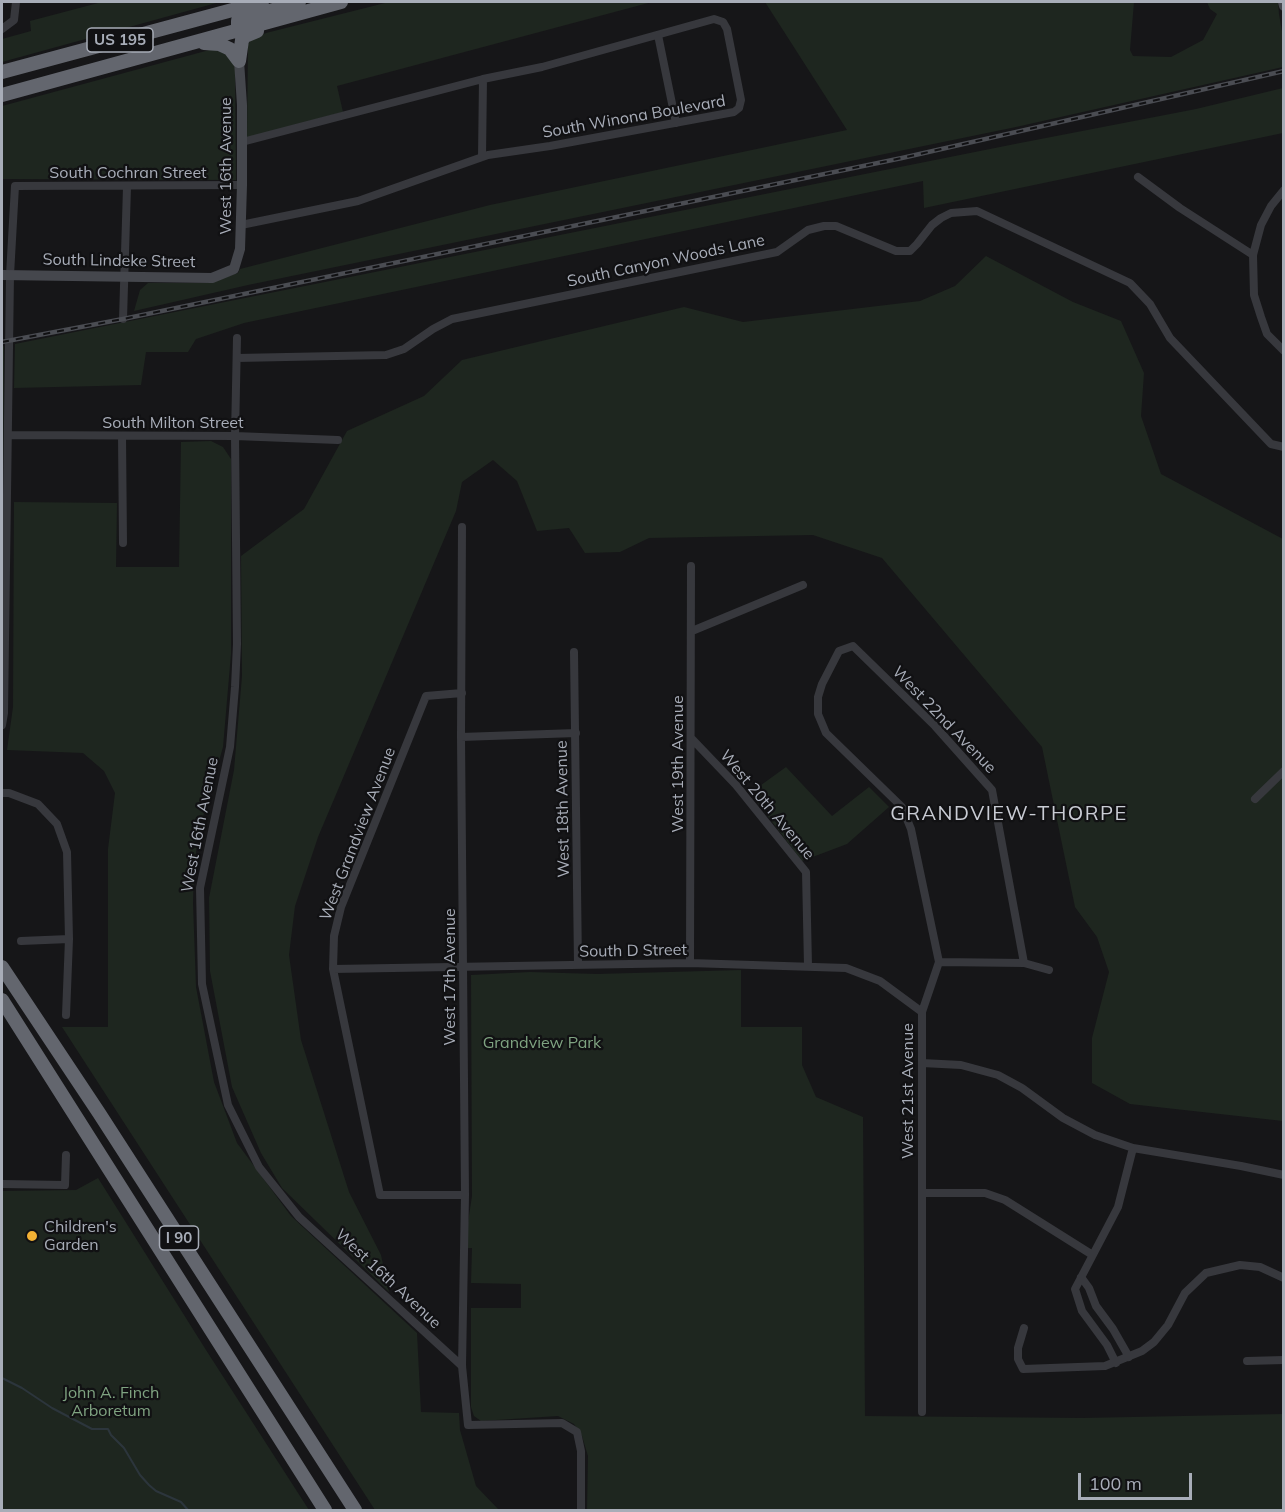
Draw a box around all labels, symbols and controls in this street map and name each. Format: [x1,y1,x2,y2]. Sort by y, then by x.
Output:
road number: US 195 [87,28,153,52]
street label: South Winona Boulevard [541,91,727,143]
street label: West 16th Avenue [216,97,236,235]
street label: South Cochran Street [49,163,207,183]
street label: South Canyon Woods Lane [566,231,766,291]
street label: South Lindeke Street [42,250,196,272]
street label: South Milton Street [102,413,244,433]
street label: West 22nd Avenue [888,663,1000,777]
street label: West 19th Avenue [668,695,688,833]
street label: West 18th Avenue [552,740,574,878]
street label: West Grandview Avenue [316,745,400,923]
street label: West 20th Avenue [716,746,818,864]
street label: West 16th Avenue [177,756,223,894]
district label: GRANDVIEW-THORPE [890,802,1128,826]
street label: West 17th Avenue [440,908,460,1046]
street label: South D Street [579,940,687,962]
street label: West 21st Avenue [898,1023,918,1159]
park label: Grandview Park [483,1033,601,1053]
place label: Children's Garden [44,1217,117,1255]
street label: West 16th Avenue [331,1225,445,1333]
road number: I 90 [160,1226,198,1250]
marker: Children's Garden [25,1229,39,1243]
park label: John A. Finch Arboretum [63,1383,159,1421]
scale bar [1081,1461,1195,1499]
text: 100 m [1089,1472,1142,1495]

